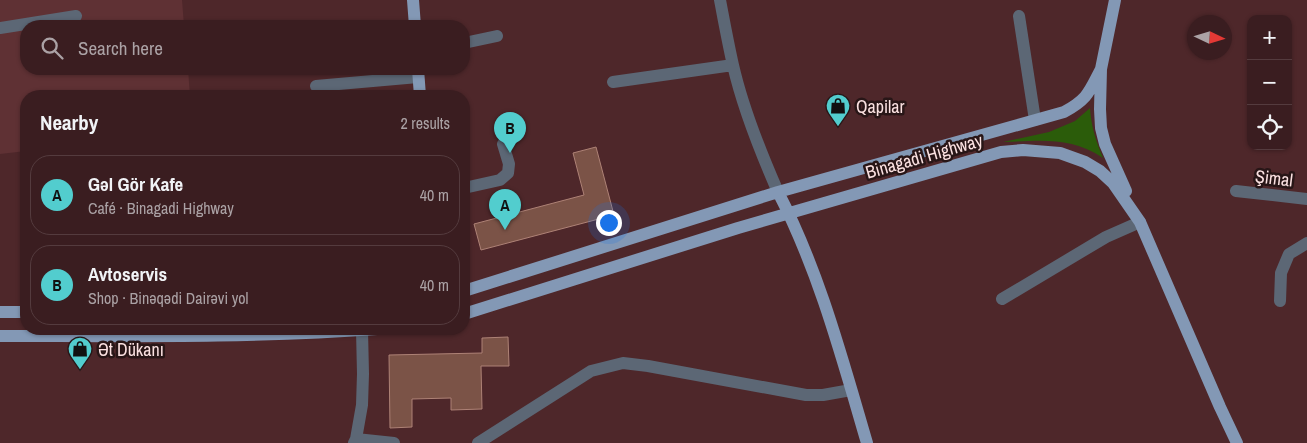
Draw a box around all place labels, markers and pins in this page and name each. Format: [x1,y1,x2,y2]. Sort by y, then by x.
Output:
shop icon: Qapilar [825,93,851,127]
place label: Qapilar [856,94,904,119]
pin: B [494,112,526,153]
pin: A [489,189,521,230]
shop icon: Ət Dükanı [67,336,93,370]
place label: Ət Dükanı [98,337,164,362]

